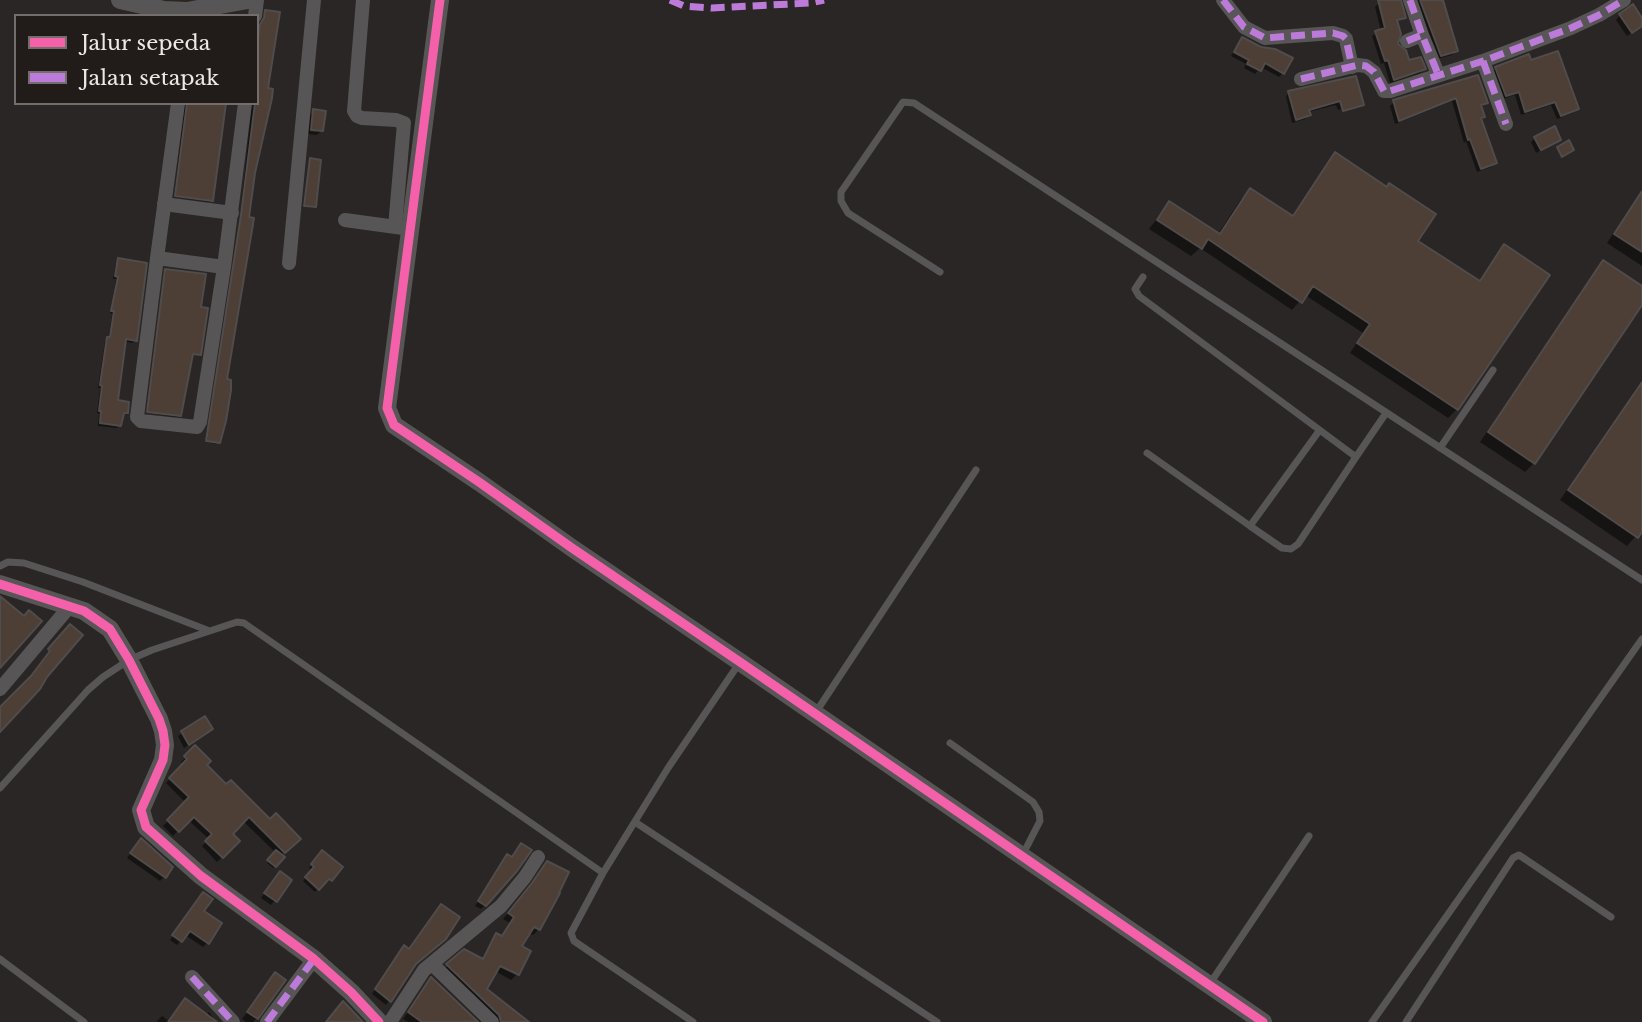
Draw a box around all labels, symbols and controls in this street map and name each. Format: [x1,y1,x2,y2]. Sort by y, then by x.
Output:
legend [14,14,259,105]
text: Jalur sepeda [81,30,210,56]
text: Jalan setapak [81,65,219,91]

